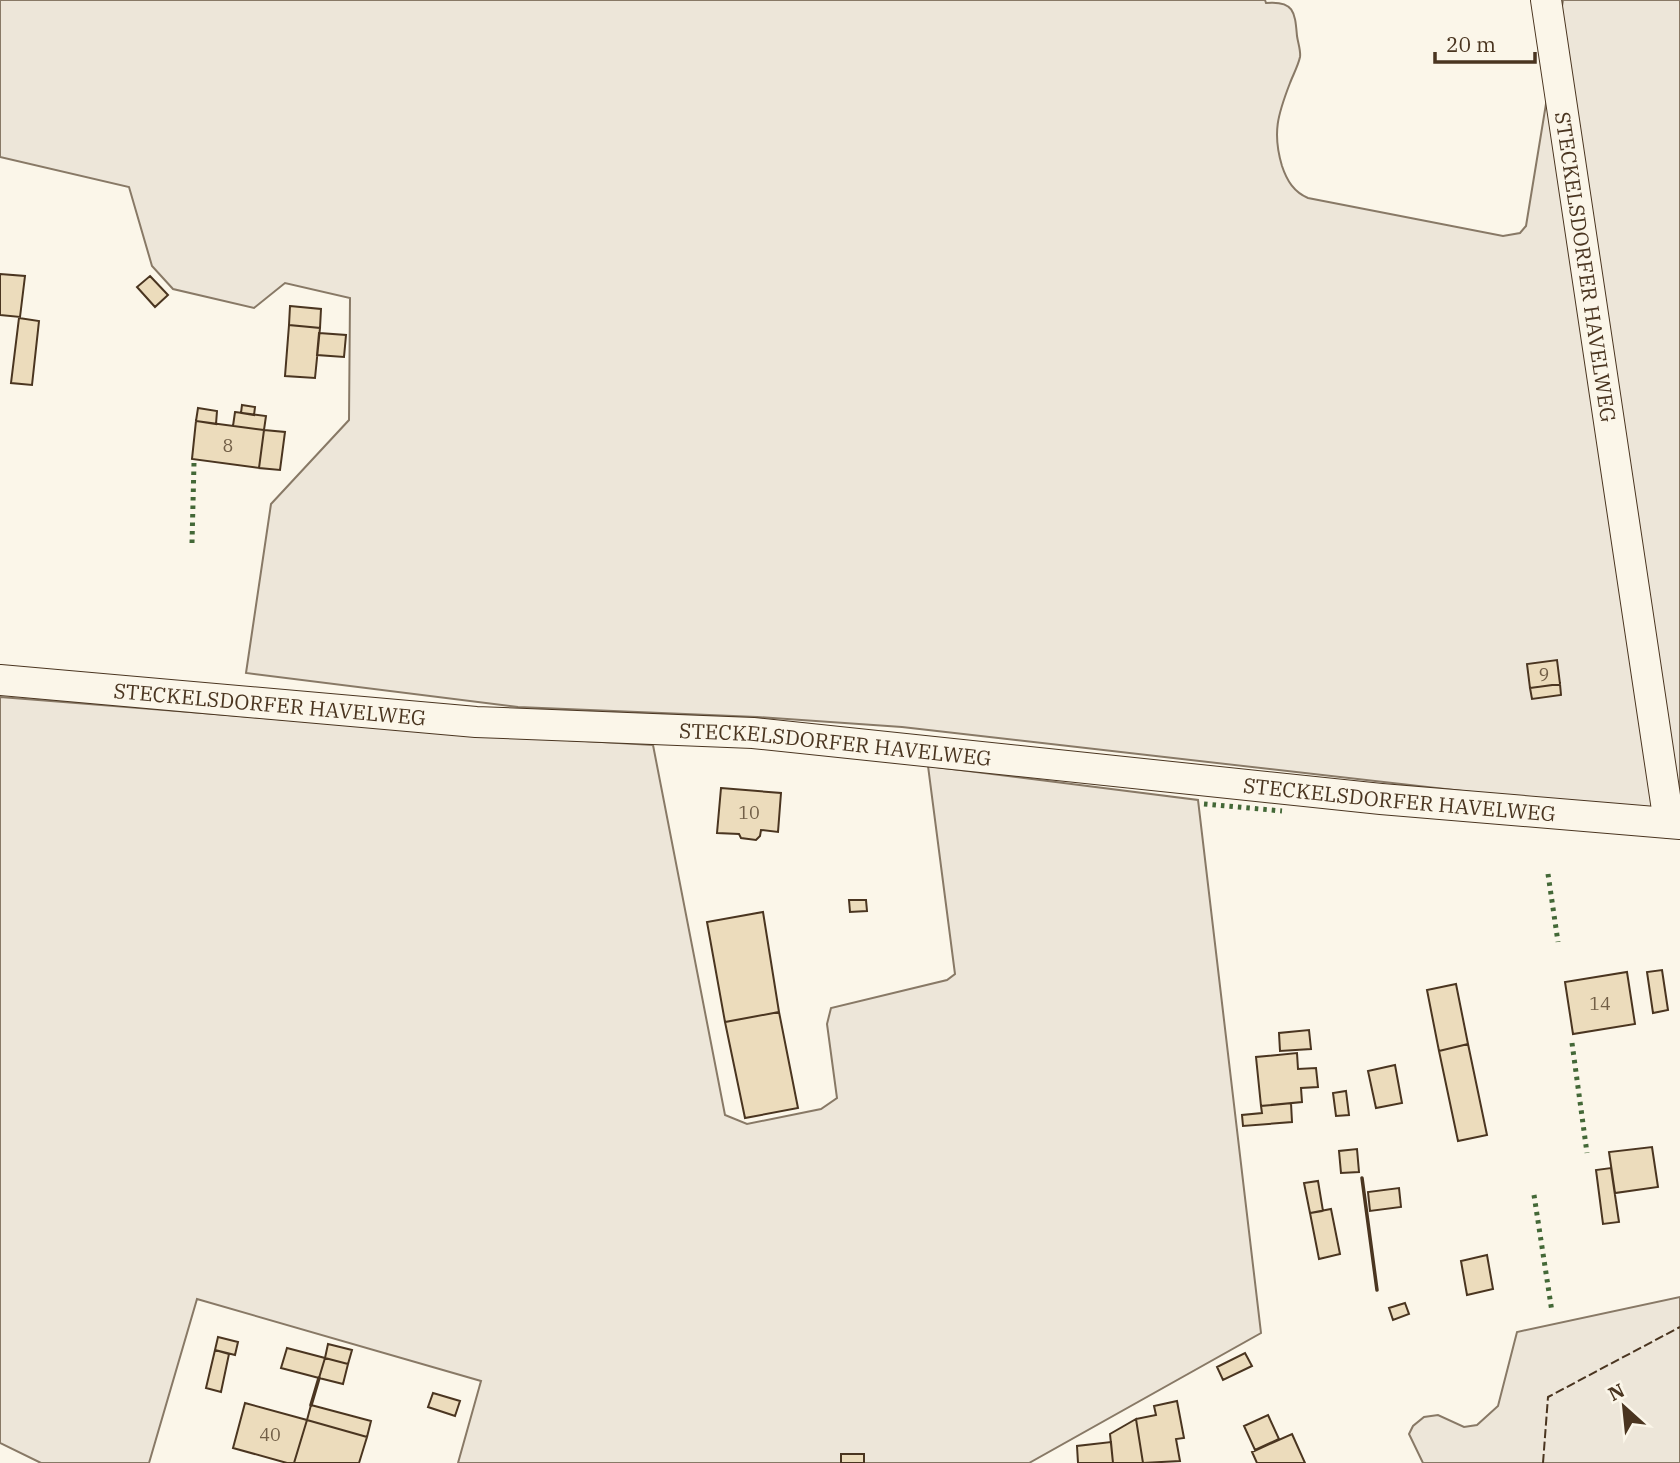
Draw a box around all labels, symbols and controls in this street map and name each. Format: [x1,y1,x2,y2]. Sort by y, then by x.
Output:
scale bar [1435,21,1535,65]
text: 20 m [1446,30,1496,58]
street label: STECKELSDORFER HAVELWEG [1549,110,1623,424]
house number: 8 [223,434,233,457]
house number: 9 [1539,663,1549,686]
street label: STECKELSDORFER HAVELWEG [112,676,427,732]
street label: STECKELSDORFER HAVELWEG [679,716,993,772]
street label: STECKELSDORFER HAVELWEG [1242,771,1557,828]
house number: 10 [738,801,760,824]
house number: 14 [1589,992,1611,1015]
north arrow [1589,1372,1659,1442]
text: N [1604,1378,1628,1406]
house number: 40 [259,1423,281,1446]

